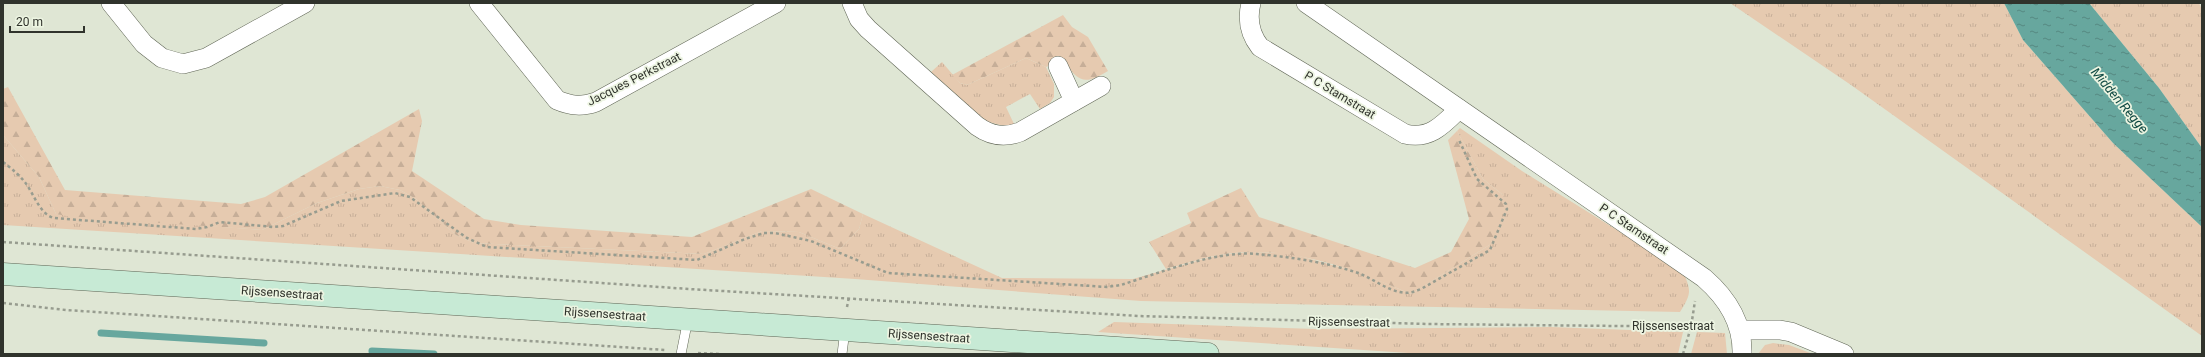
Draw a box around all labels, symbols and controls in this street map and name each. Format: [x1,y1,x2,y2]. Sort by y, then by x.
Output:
scale bar [10,8,84,34]
text: 20 m [16,15,43,29]
street label: Jacques Perkstraat [585,49,683,109]
water label: Midden Regge [2088,65,2151,136]
street label: P C Stamstraat [1302,68,1378,122]
street label: P C Stamstraat [1597,201,1671,257]
street label: Rijssensestraat [241,283,323,303]
street label: Rijssensestraat [564,304,646,324]
street label: Rijssensestraat [1308,314,1390,330]
street label: Rijssensestraat [1632,319,1714,333]
street label: Rijssensestraat [888,326,970,346]

